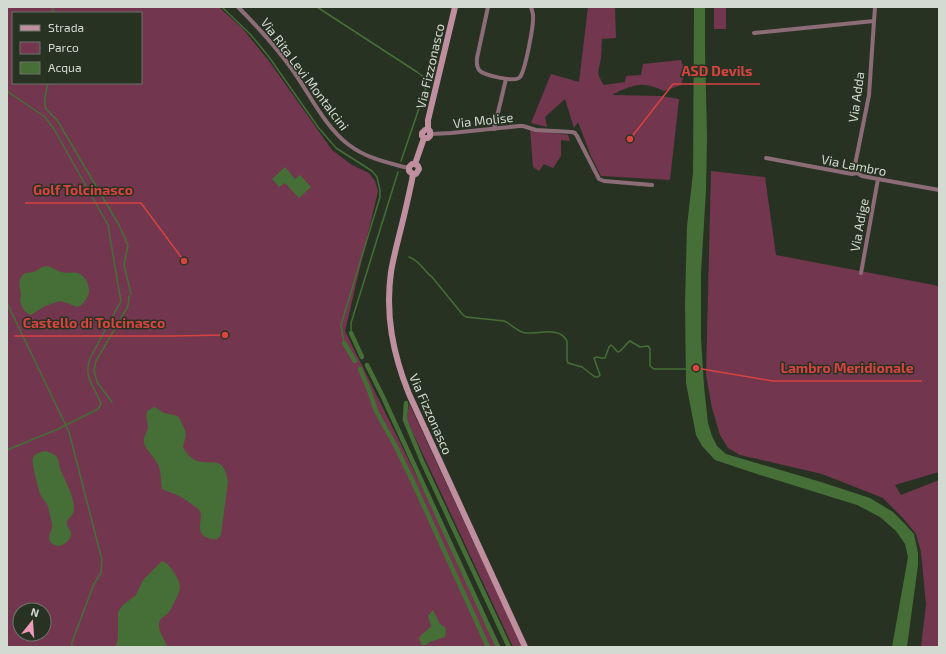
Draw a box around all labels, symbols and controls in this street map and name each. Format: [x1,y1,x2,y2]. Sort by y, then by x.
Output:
legend [12,12,142,84]
street label: Via Rita Levi Montalcini [257,15,353,133]
text: Strada [48,20,84,34]
street label: Via Fizzonasco [412,22,448,110]
text: Parco [48,40,79,54]
callout: ASD Devils [673,58,760,84]
text: Acqua [48,60,82,74]
text: ASD Devils [681,62,753,79]
street label: Via Adda [845,71,867,123]
street label: Via Molise [452,109,514,131]
street label: Via Lambro [820,151,888,179]
callout: Golf Tolcinasco [25,177,141,203]
text: Golf Tolcinasco [33,181,133,198]
street label: Via Adige [846,197,872,253]
callout: Castello di Tolcinasco [14,310,173,336]
text: Castello di Tolcinasco [23,314,165,331]
callout: Lambro Meridionale [773,355,922,381]
text: Lambro Meridionale [780,359,914,376]
street label: Via Fizzonasco [406,371,456,457]
north arrow [12,602,52,642]
text: N [29,605,41,619]

